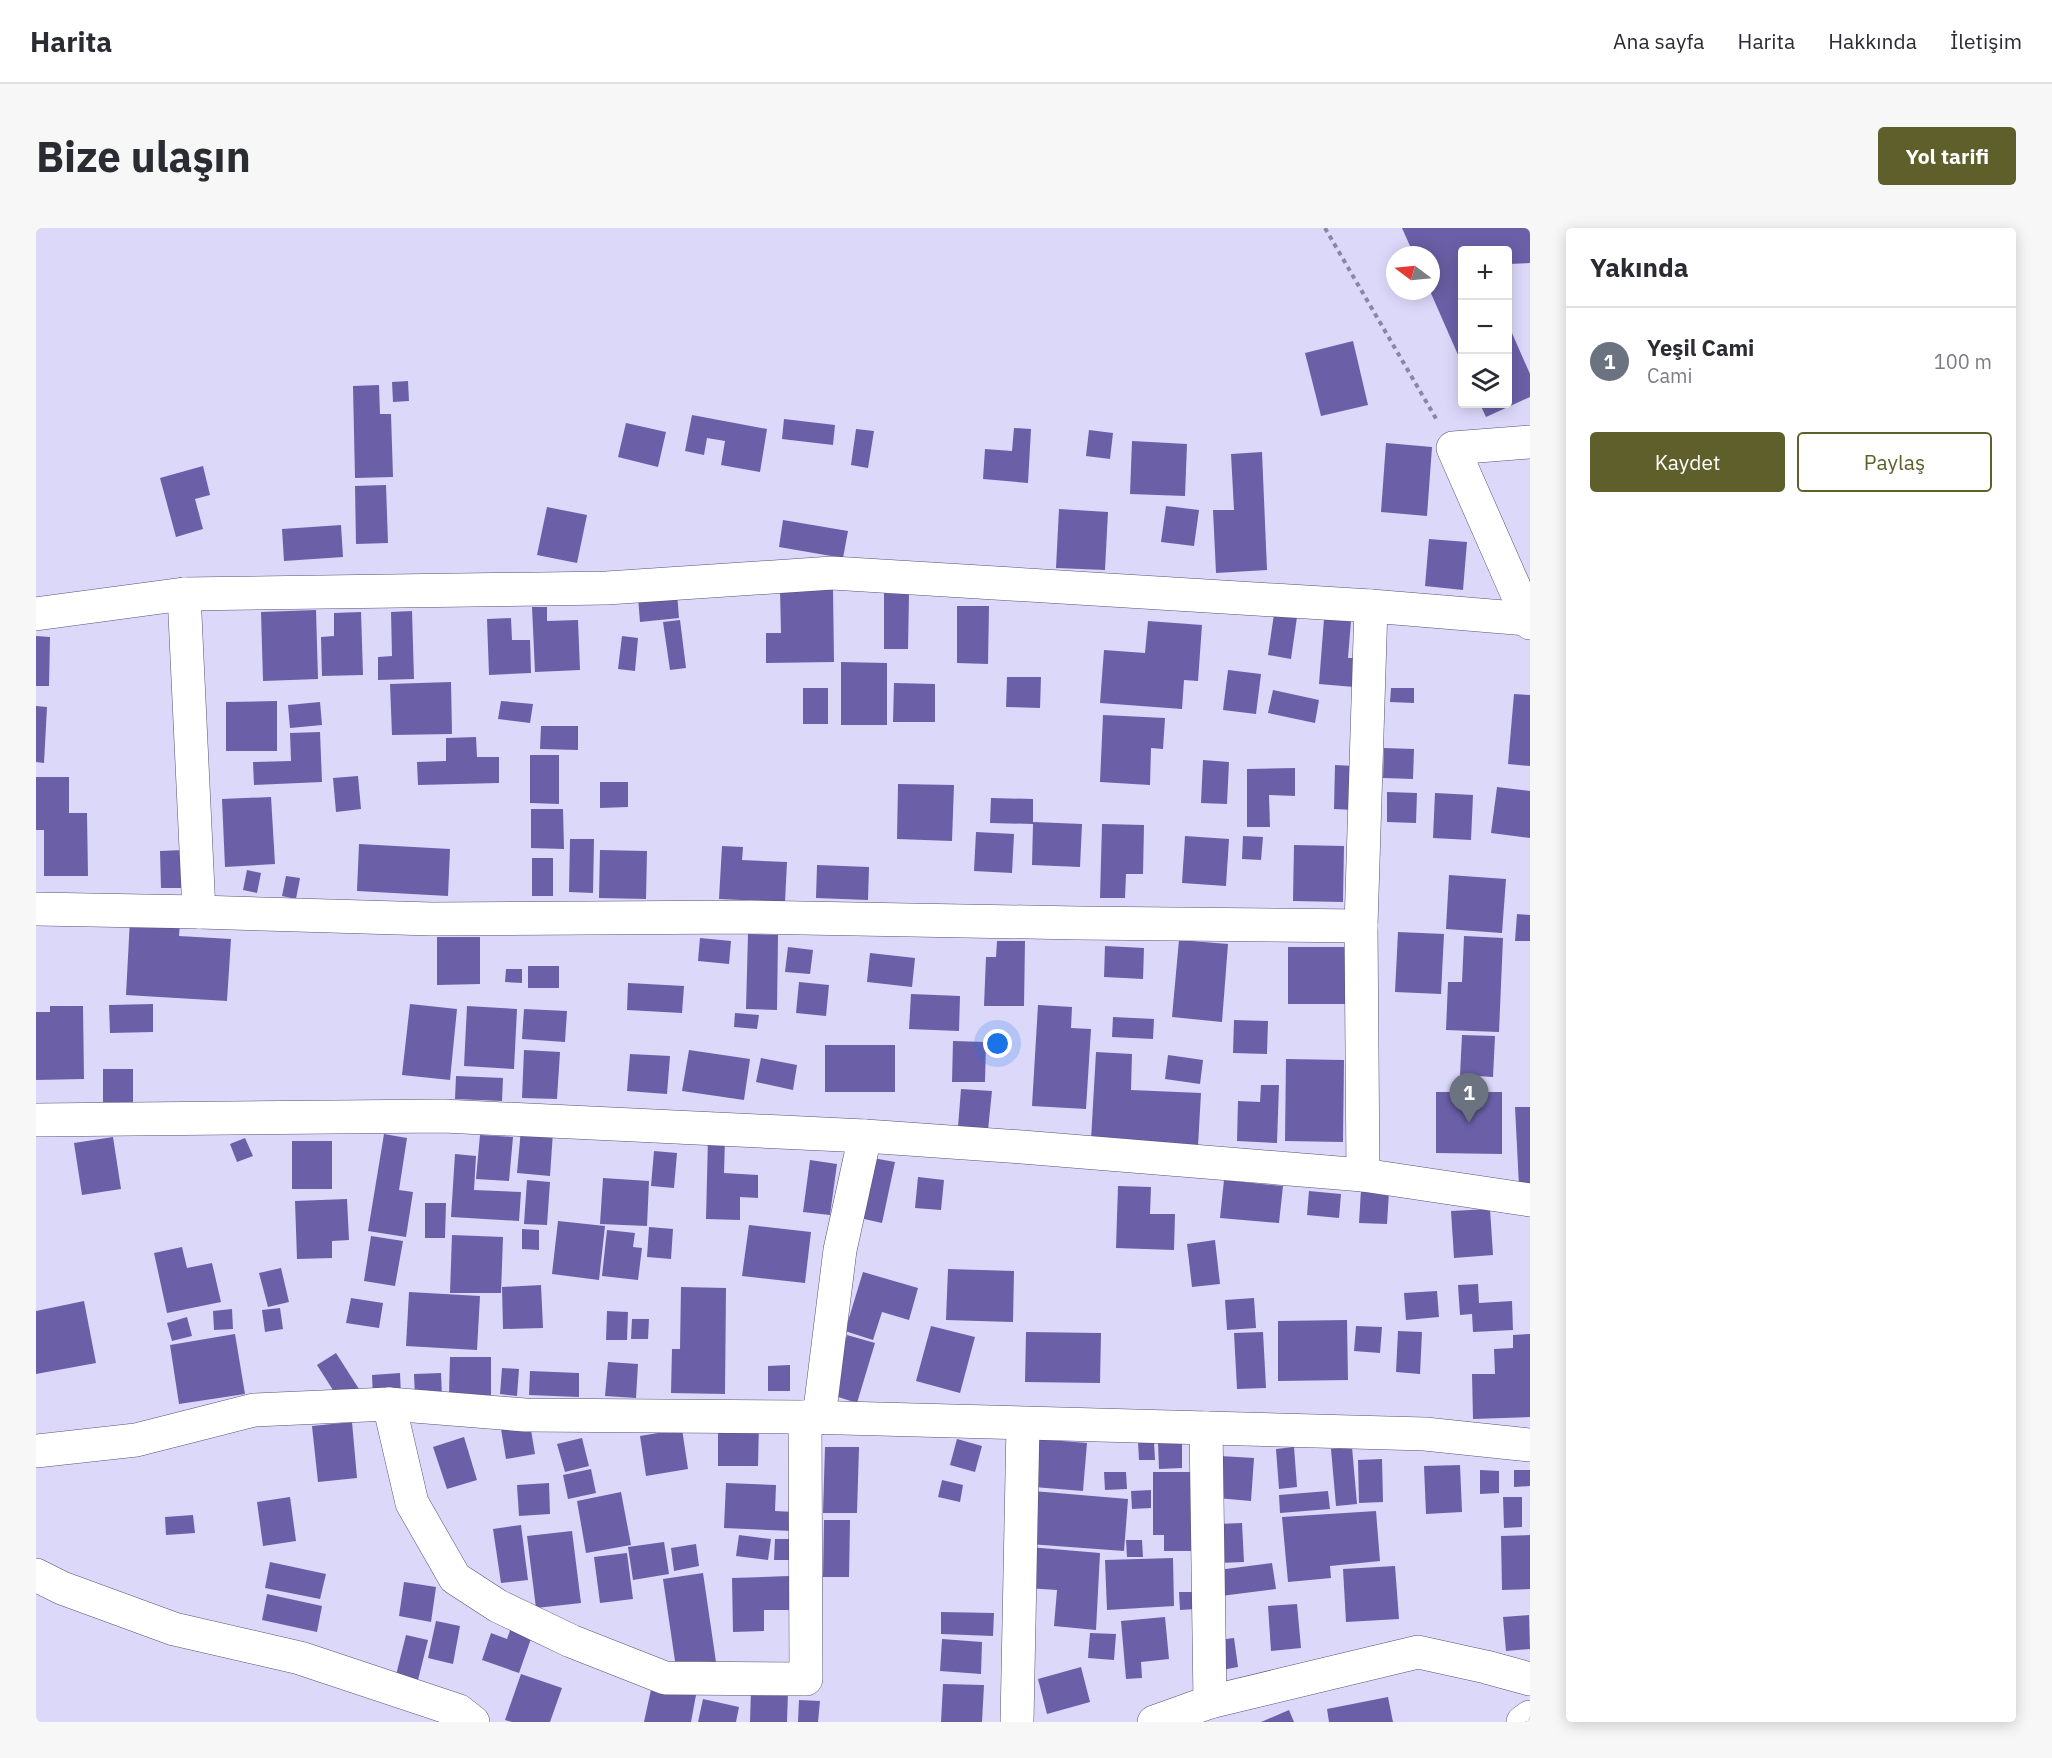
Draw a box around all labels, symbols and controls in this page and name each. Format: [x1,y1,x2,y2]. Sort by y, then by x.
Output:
text: Harita [30,23,112,60]
text: Ana sayfa [1613,27,1705,55]
text: Harita [1738,27,1795,55]
text: Hakkında [1828,27,1917,55]
text: İletişim [1950,27,2022,55]
button: Yol tarifi [1878,127,2016,185]
text: Bize ulaşın [36,129,251,184]
north arrow [1386,246,1440,300]
map controls [1458,246,1512,408]
button: + [1458,246,1512,300]
text: Yakında [1590,250,1689,284]
button: − [1458,300,1512,354]
text: Yeşil Cami [1647,333,1754,362]
text: 1 [1604,348,1616,375]
text: 100 m [1934,348,1992,375]
button: layers [1458,354,1512,408]
text: Cami [1647,362,1693,389]
button: Kaydet [1590,432,1785,492]
button: Paylaş [1797,432,1992,492]
your location [983,1029,1012,1058]
pin: 1 [1450,1074,1488,1123]

